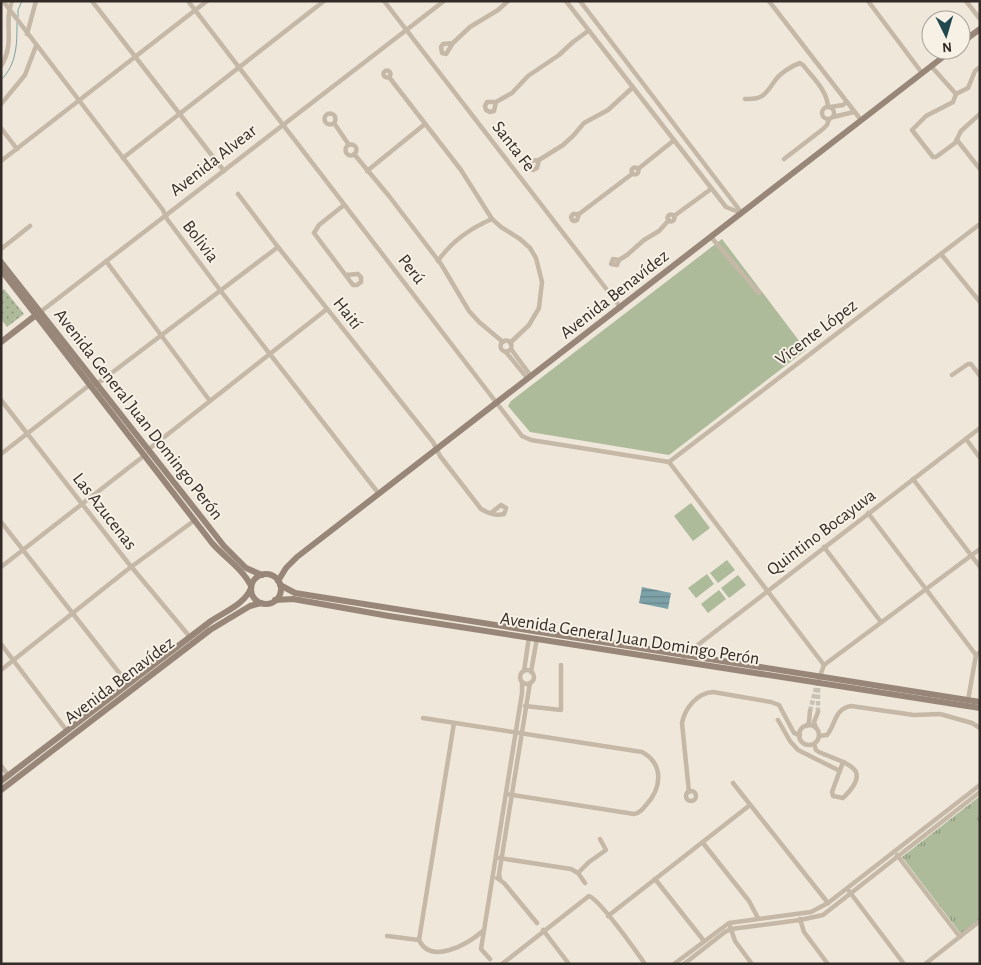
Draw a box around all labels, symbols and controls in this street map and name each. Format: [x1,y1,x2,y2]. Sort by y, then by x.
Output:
north arrow [921,10,971,60]
text: N [942,40,953,54]
street label: Santa Fe [488,118,538,175]
street label: Avenida Alvear [167,121,260,200]
street label: Bolivia [179,217,222,266]
street label: Avenida Benavídez [557,247,672,343]
street label: Perú [394,252,428,288]
street label: Haití [329,294,365,333]
street label: Vicente López [773,297,861,369]
street label: Avenida General Juan Domingo Perón [50,306,226,523]
street label: Las Azucenas [69,470,140,553]
street label: Quintino Bocayuva [764,486,879,579]
street label: Avenida General Juan Domingo Perón [499,610,761,668]
street label: Avenida Benavídez [61,634,178,728]

